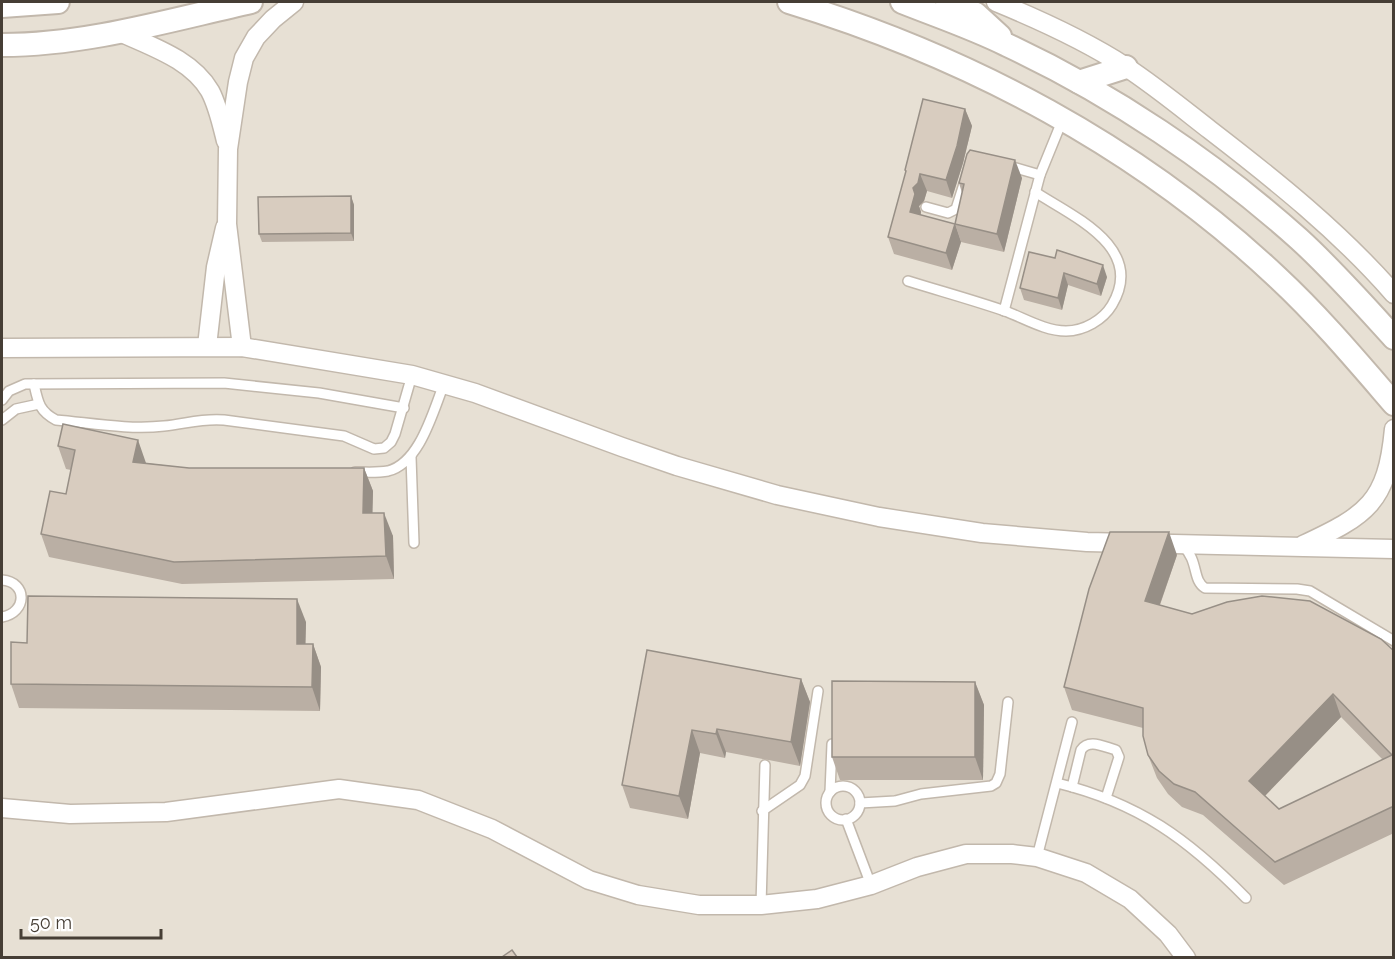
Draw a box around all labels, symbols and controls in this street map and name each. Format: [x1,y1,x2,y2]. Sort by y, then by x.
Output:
scale bar [21,902,160,940]
text: 50 m [30,912,72,933]

